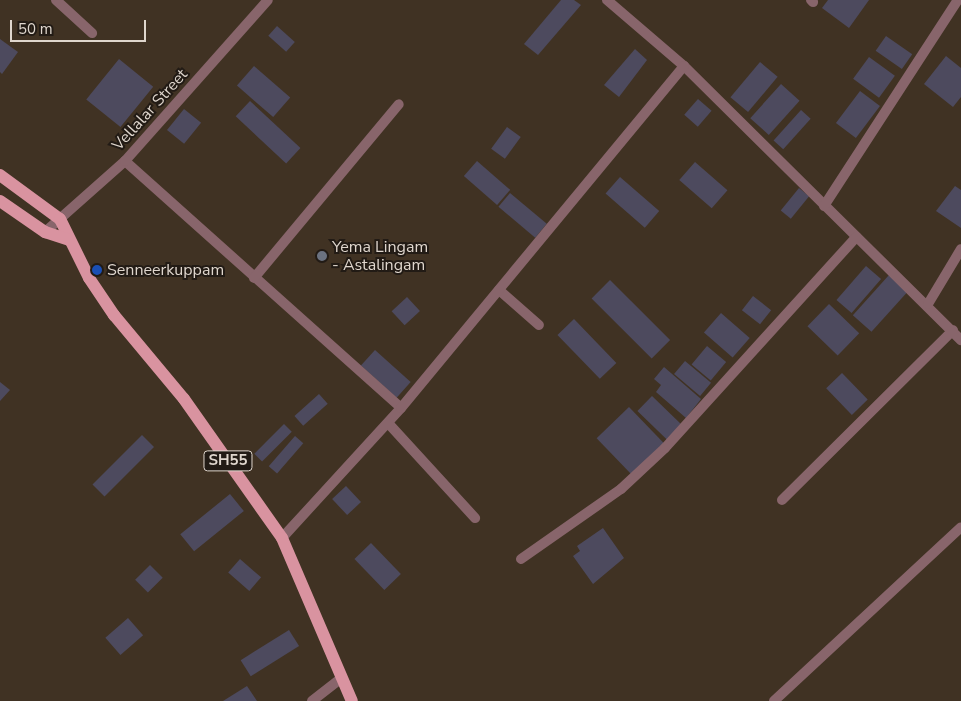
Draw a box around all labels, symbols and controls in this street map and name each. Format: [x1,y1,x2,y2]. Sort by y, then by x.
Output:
scale bar [12,10,149,42]
text: 50 m [18,19,53,39]
street label: Vellalar Street [108,65,192,155]
place label: Yema Lingam - Astalingam [332,237,428,275]
marker: Yema Lingam - Astalingam [316,250,328,262]
place label: Senneerkuppam [107,260,224,280]
marker: Senneerkuppam [91,264,103,276]
road number: SH55 [203,448,253,474]

